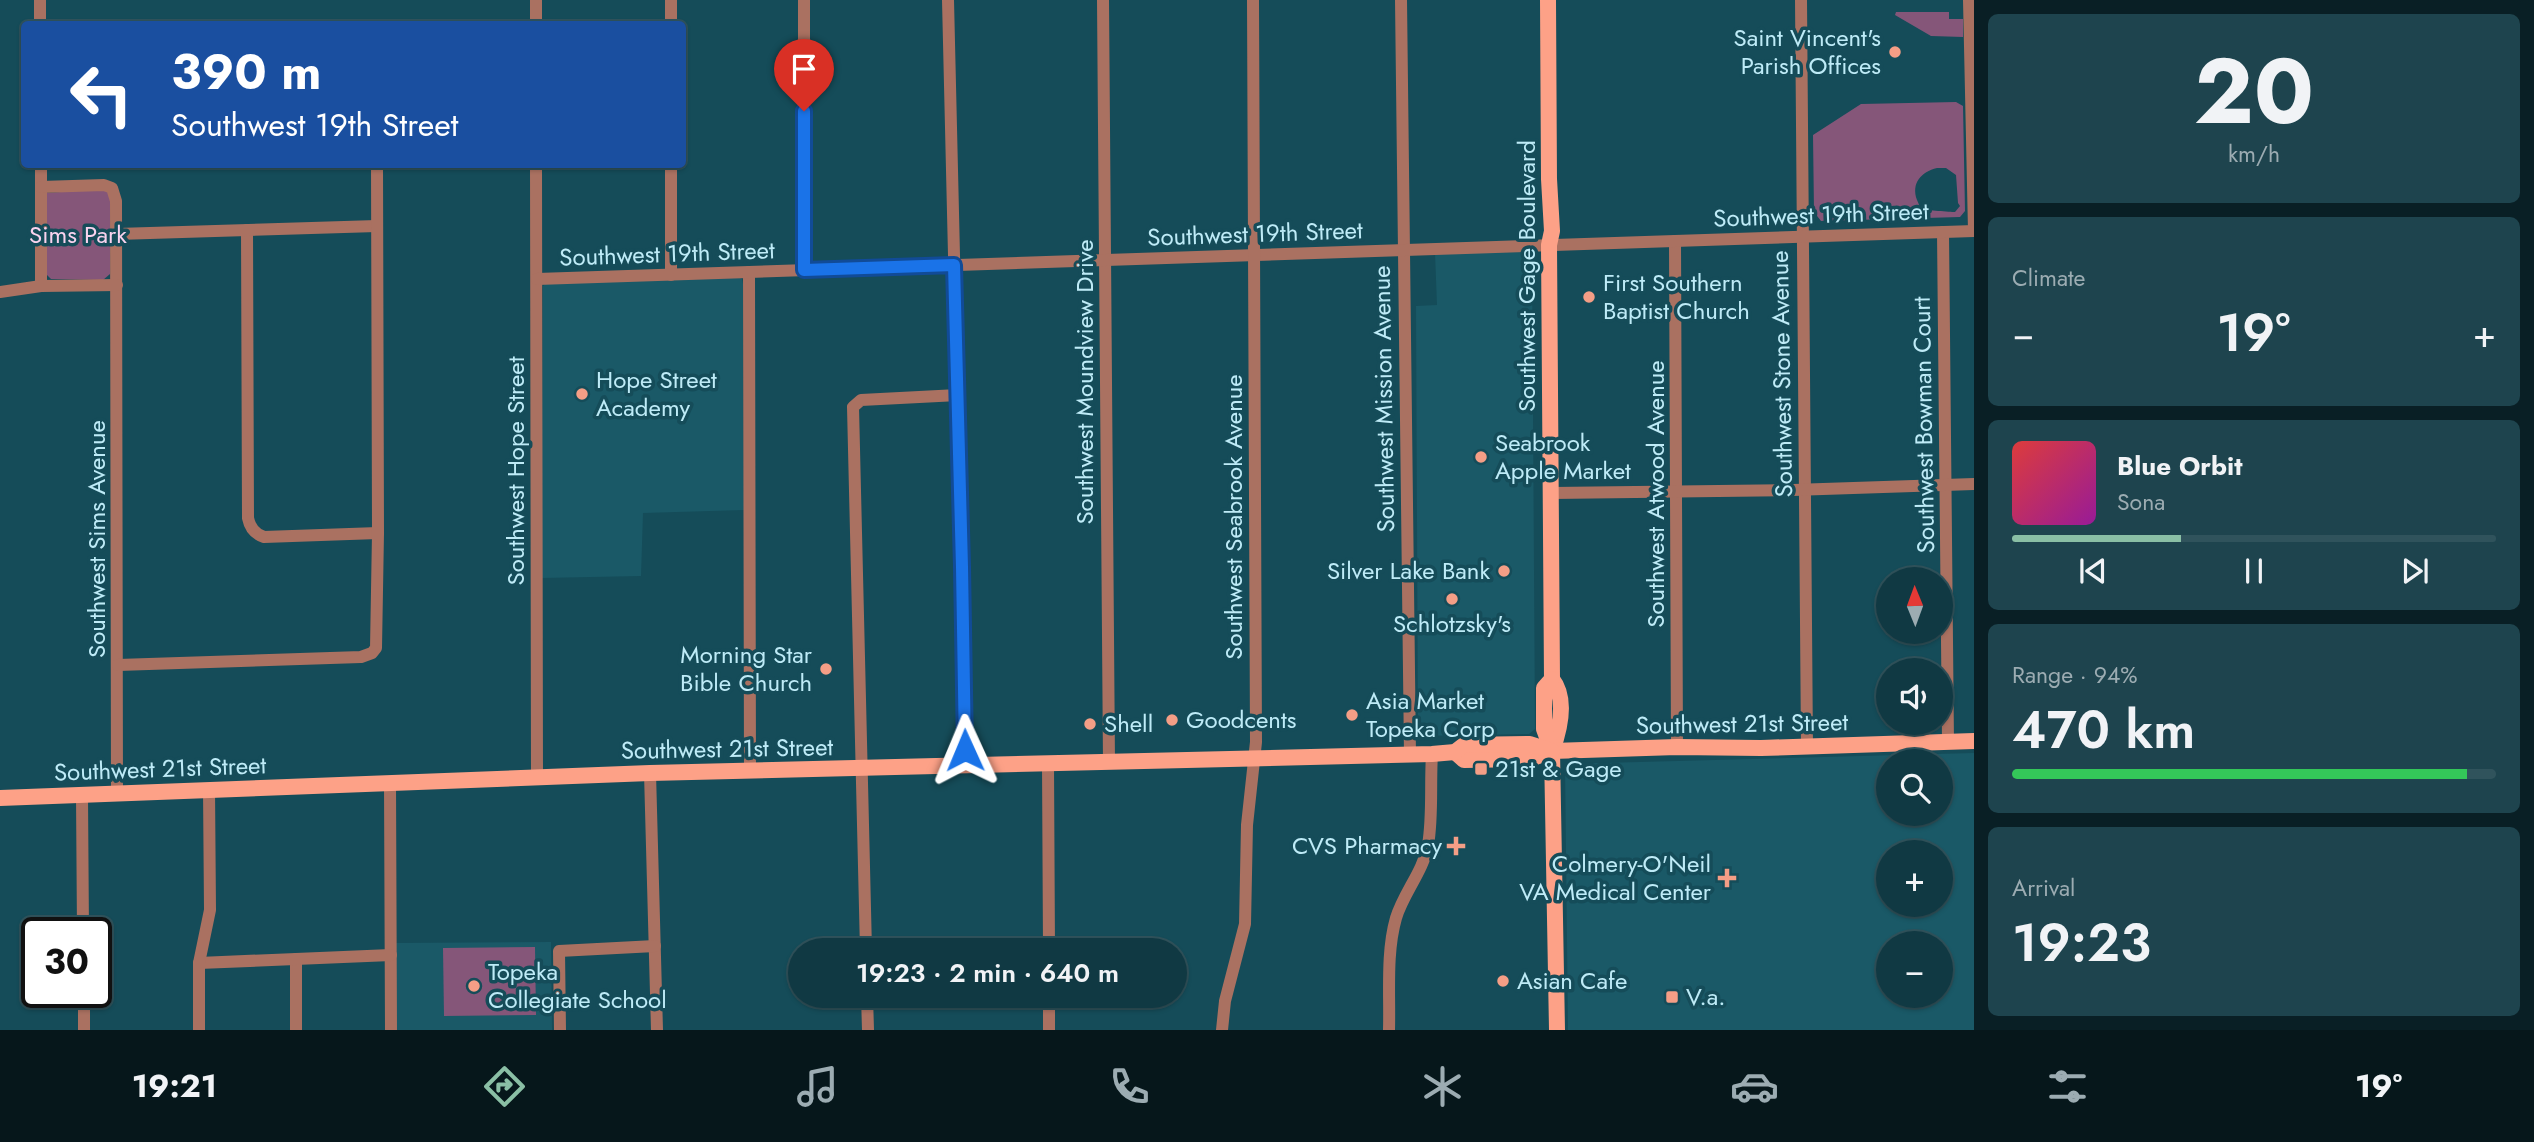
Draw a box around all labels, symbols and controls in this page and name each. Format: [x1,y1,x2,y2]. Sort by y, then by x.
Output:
place label: Saint Vincent's Parish Offices [1734,20,1881,83]
text: 20 [2194,26,2314,157]
text: 390 m [171,37,322,107]
pin [774,39,834,111]
marker: Saint Vincent's Parish Offices [1887,44,1903,60]
icon: left [56,49,147,140]
icon: arrive [785,50,823,88]
text: Southwest 19th Street [171,102,458,148]
text: km/h [2228,137,2280,171]
street label: Southwest Gage Boulevard [1509,140,1544,412]
street label: Southwest 19th Street [1713,193,1930,236]
street label: Southwest 19th Street [1147,212,1364,255]
park label: Sims Park [29,217,127,252]
street label: Southwest 19th Street [559,232,776,275]
street label: Southwest Moundview Drive [1067,239,1102,525]
street label: Southwest Stone Avenue [1762,250,1801,498]
text: Climate [2012,261,2085,295]
street label: Southwest Mission Avenue [1364,265,1403,533]
place label: First Southern Baptist Church [1603,265,1750,328]
marker: First Southern Baptist Church [1581,289,1597,305]
text: 19° [2217,295,2291,371]
street label: Southwest Bowman Court [1904,296,1943,554]
text: − [2012,306,2034,361]
text: + [2473,306,2496,361]
street label: Southwest Hope Street [498,356,533,585]
street label: Southwest Atwood Avenue [1638,360,1673,628]
place label: Hope Street Academy [596,362,717,425]
street label: Southwest Seabrook Avenue [1216,374,1251,660]
marker: Hope Street Academy [574,386,590,402]
street label: Southwest Sims Avenue [79,420,114,658]
place label: Seabrook Apple Market [1495,425,1631,488]
text: Blue Orbit [2117,447,2242,485]
marker: Seabrook Apple Market [1473,449,1489,465]
text: Sona [2117,485,2165,519]
icon: previous [2074,552,2112,590]
icon: pause [2235,552,2273,590]
icon: next [2396,552,2434,590]
place label: Silver Lake Bank [1327,553,1490,588]
marker: Silver Lake Bank [1496,563,1512,579]
north arrow [1876,567,1953,644]
map controls [1876,567,1953,1008]
marker: Schlotzsky's [1444,591,1460,607]
place label: Schlotzsky's [1393,606,1511,641]
place label: Morning Star Bible Church [680,637,813,700]
button: sound [1876,658,1953,735]
text: Range · 94% [2012,658,2138,692]
marker: Morning Star Bible Church [818,661,834,677]
place label: Asia Market Topeka Corp [1366,683,1495,746]
text: 470 km [2012,692,2195,768]
place label: Goodcents [1186,702,1296,737]
street label: Southwest 21st Street [1635,704,1849,743]
place label: Shell [1104,706,1153,741]
marker: Asia Market Topeka Corp [1344,707,1360,723]
marker: Goodcents [1164,712,1180,728]
position arrow [928,713,1002,787]
marker: Shell [1082,716,1098,732]
street label: Southwest 21st Street [620,729,834,768]
street label: Southwest 21st Street [53,747,267,790]
button: search [1876,749,1953,826]
place label: 21st & Gage [1495,751,1622,786]
marker: 21st & Gage [1473,761,1489,777]
place label: CVS Pharmacy [1292,828,1442,863]
marker: CVS Pharmacy [1448,838,1464,854]
button: + [1876,840,1953,917]
place label: Colmery-O'Neil VA Medical Center [1519,846,1712,909]
marker: Colmery-O'Neil VA Medical Center [1717,868,1737,888]
text: Arrival [2012,871,2075,905]
text: 19:23 [2012,905,2151,981]
speed limit sign: 30 [21,917,112,1008]
button: − [1876,931,1953,1008]
place label: Topeka Collegiate School [488,954,667,1017]
text: 19:23 · 2 min · 640 m [856,954,1119,992]
place label: Asian Cafe [1517,963,1627,998]
marker: Asian Cafe [1495,973,1511,989]
marker: Topeka Collegiate School [466,978,482,994]
place label: V.a. [1686,979,1725,1014]
marker: V.a. [1664,989,1680,1005]
icon: directions [480,1062,529,1111]
icon: music [793,1062,842,1111]
icon: phone [1105,1062,1154,1111]
icon: climate [1418,1062,1467,1111]
icon: car [1730,1062,1779,1111]
icon: filters [2043,1062,2092,1111]
text: 19:21 [132,1063,217,1109]
text: 19° [2355,1063,2402,1109]

